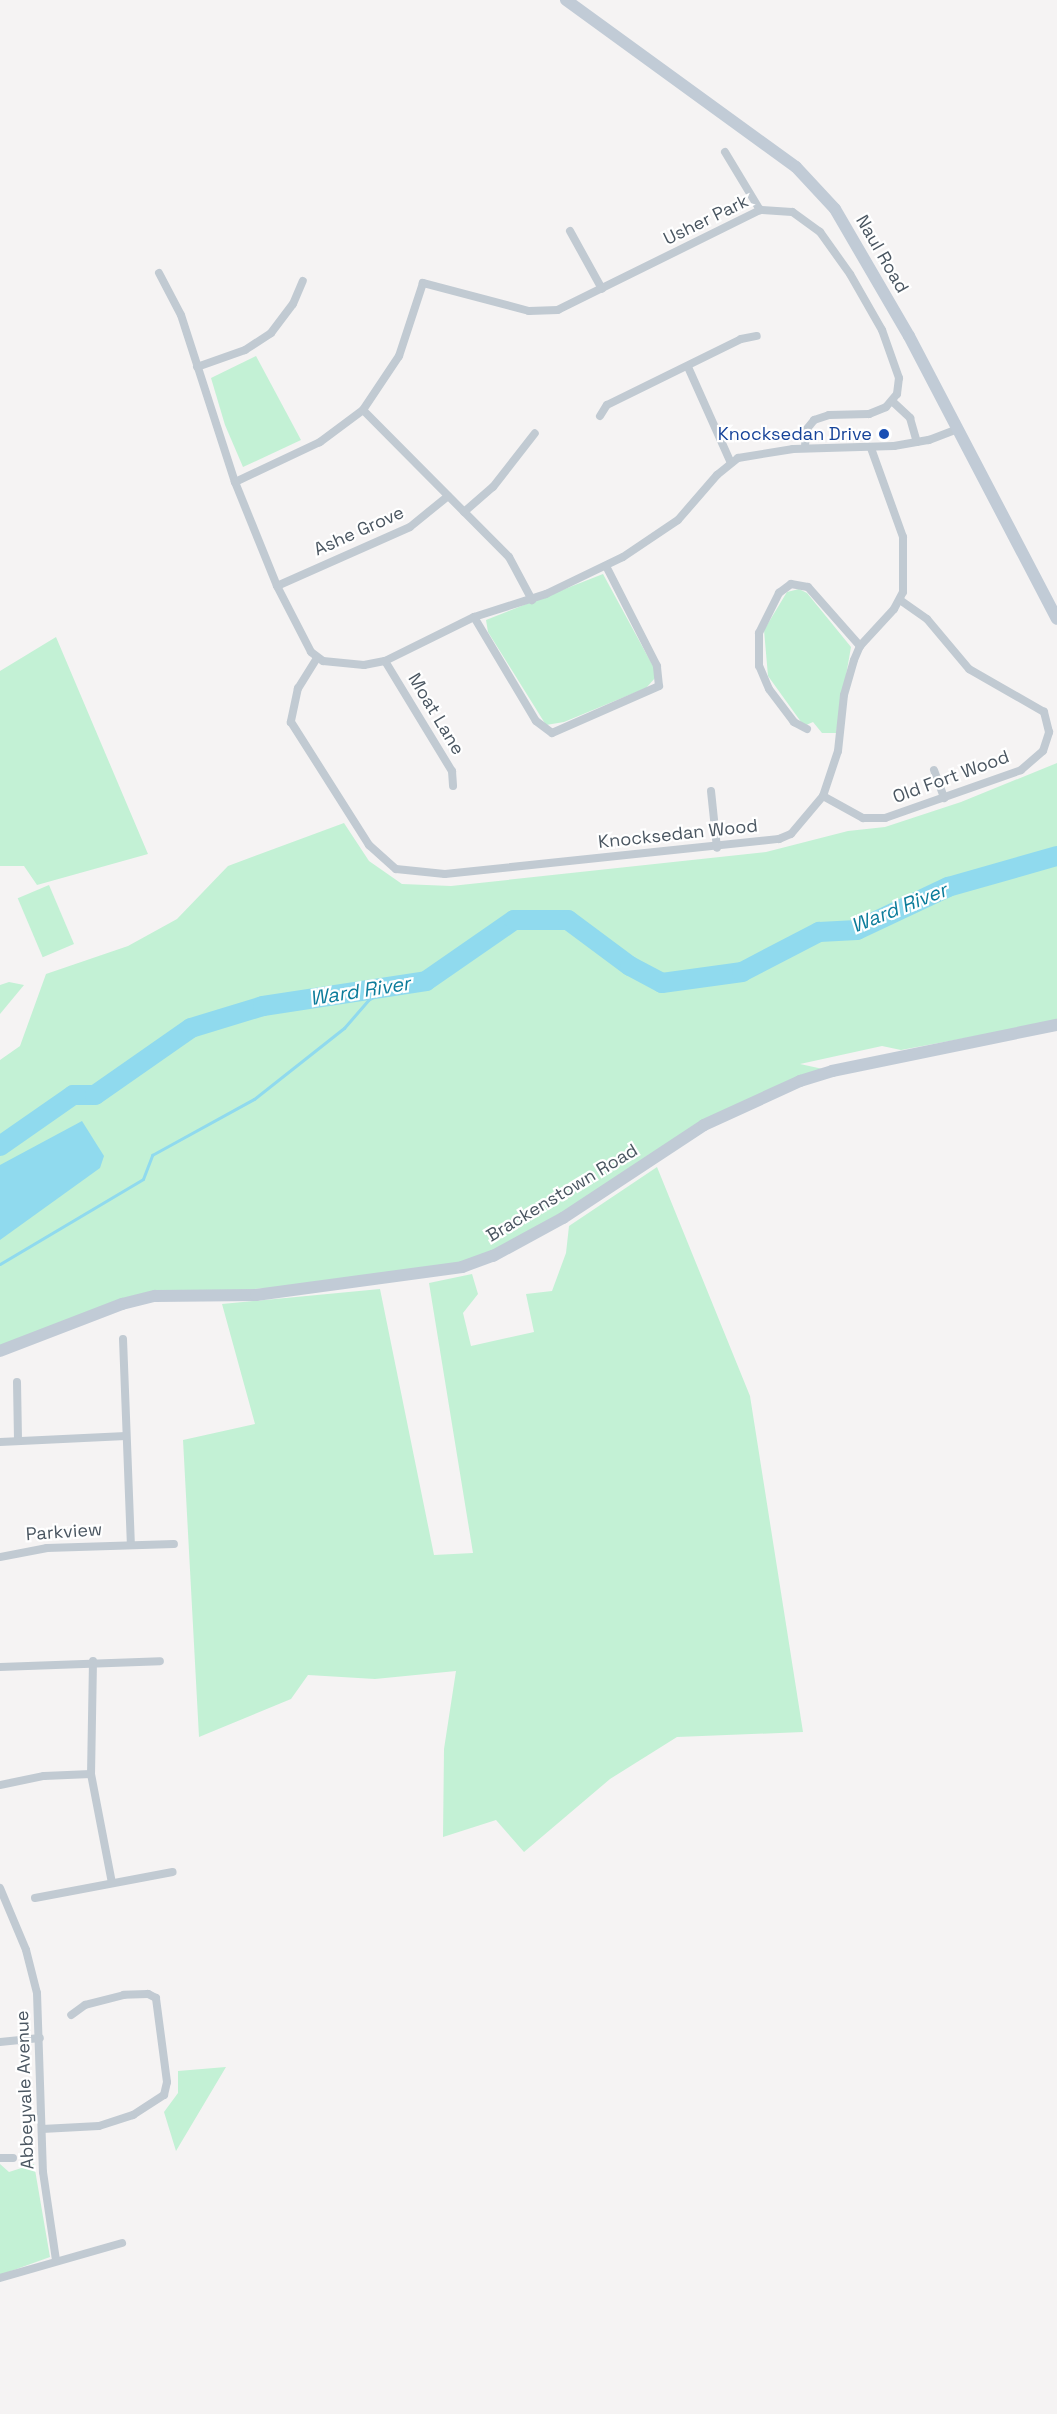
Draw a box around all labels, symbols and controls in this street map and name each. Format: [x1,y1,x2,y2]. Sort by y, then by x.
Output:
street label: Usher Park [660,190,752,250]
street label: Naul Road [851,211,913,297]
place label: Knocksedan Drive [718,423,872,445]
marker: Knocksedan Drive [877,427,891,441]
street label: Ashe Grove [311,502,407,560]
street label: Moat Lane [403,669,469,759]
street label: Old Fort Wood [890,746,1012,808]
street label: Knocksedan Wood [597,815,759,853]
water label: Ward River [848,878,950,938]
water label: Ward River [308,971,412,1011]
street label: Brackenstown Road [482,1139,642,1247]
street label: Parkview [25,1519,103,1545]
street label: Abbeyvale Avenue [11,2010,39,2170]

